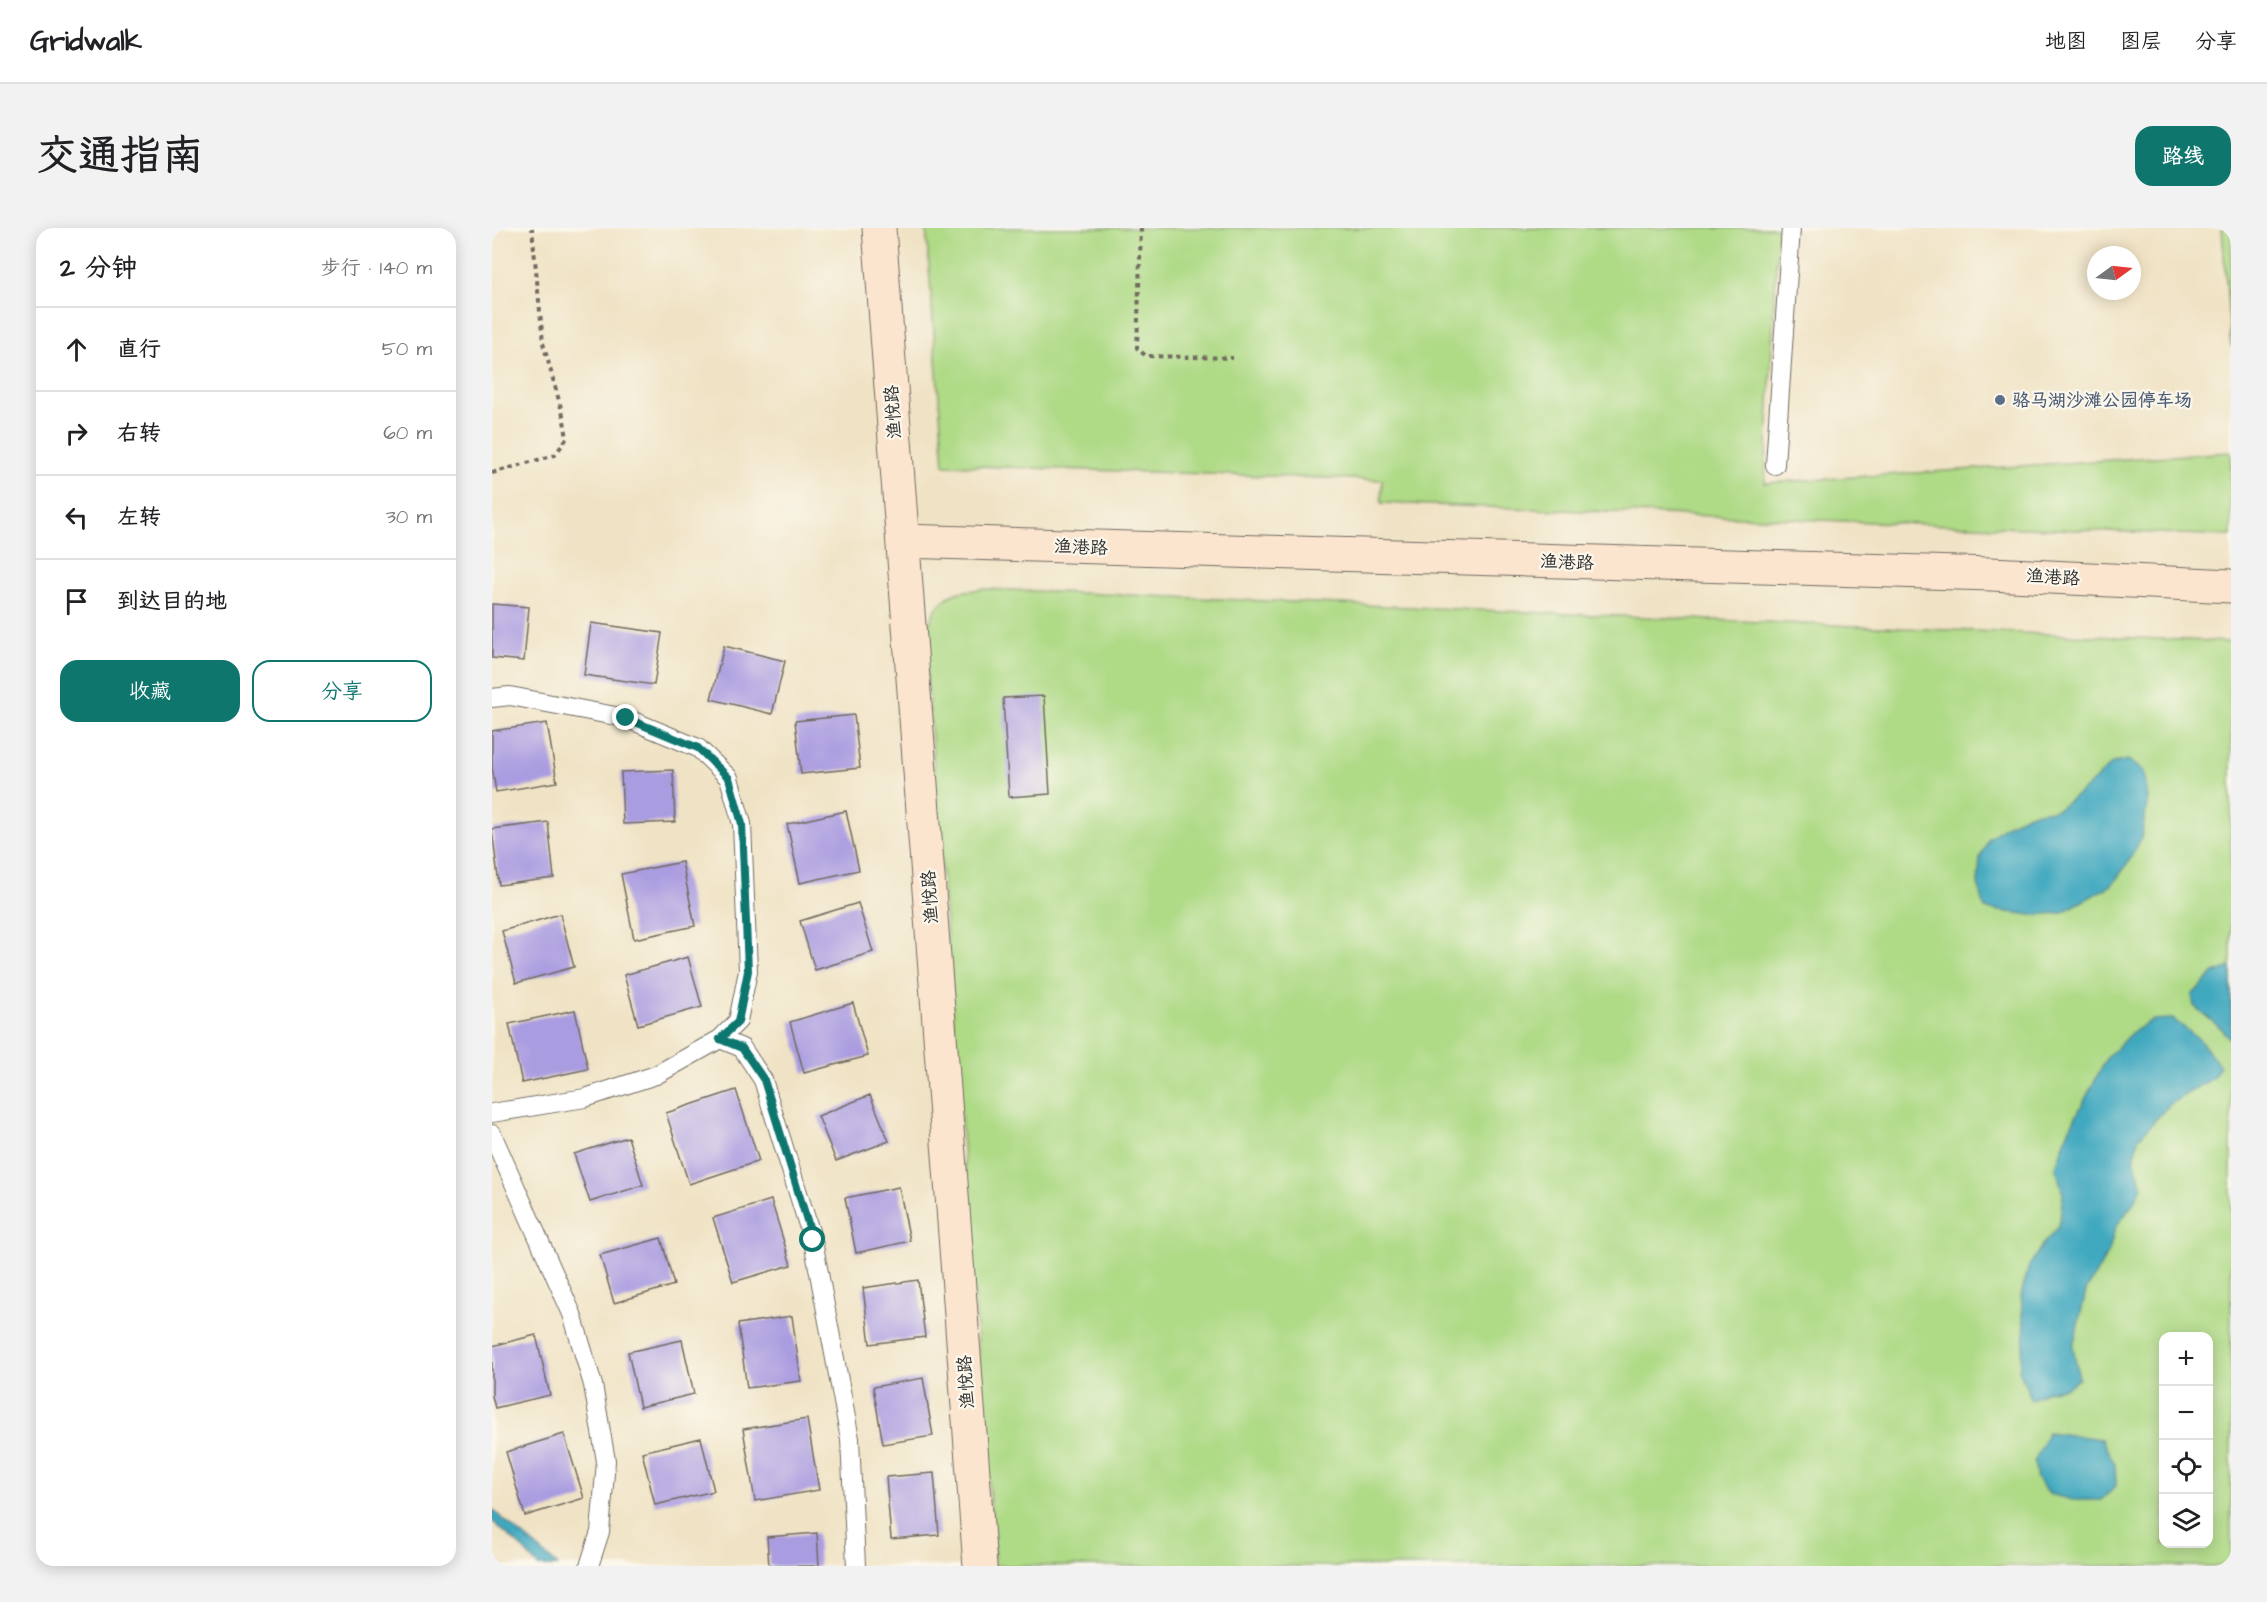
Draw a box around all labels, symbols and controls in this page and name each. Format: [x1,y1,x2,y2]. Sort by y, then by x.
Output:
text: Gridwalk [30,22,142,61]
text: 地图 [2045,27,2087,56]
text: 图层 [2120,27,2162,56]
text: 分享 [2195,27,2237,56]
button: 路线 [2135,126,2231,186]
text: 交通指南 [36,128,204,186]
north arrow [2087,246,2141,300]
text: 2 分钟 [60,250,137,286]
text: 步行 · 140 m [321,254,432,282]
icon: ahead [60,333,93,366]
text: 直行 [117,334,161,365]
text: 50 m [382,335,432,363]
street label: 渔悦路 [879,384,908,440]
place label: 骆马湖沙滩公园停车场 [2012,388,2192,413]
marker: 骆马湖沙滩公园停车场 [1993,393,2007,407]
icon: right [60,417,93,450]
text: 右转 [117,418,161,449]
text: 60 m [383,419,432,447]
icon: left [60,501,93,534]
text: 左转 [117,502,161,533]
text: 30 m [386,503,432,531]
street label: 渔港路 [1054,534,1108,561]
street label: 渔港路 [1540,549,1594,576]
street label: 渔港路 [2025,564,2081,591]
icon: arrive [60,585,93,618]
text: 到达目的地 [117,586,227,617]
button: 收藏 [60,660,240,722]
button: 分享 [252,660,432,722]
route end [612,704,638,730]
street label: 渔悦路 [916,869,945,925]
route start [799,1226,825,1252]
map controls [2159,1332,2213,1548]
button: + [2159,1332,2213,1386]
street label: 渔悦路 [952,1354,981,1410]
button: − [2159,1386,2213,1440]
button: locate [2159,1440,2213,1494]
button: layers [2159,1494,2213,1548]

